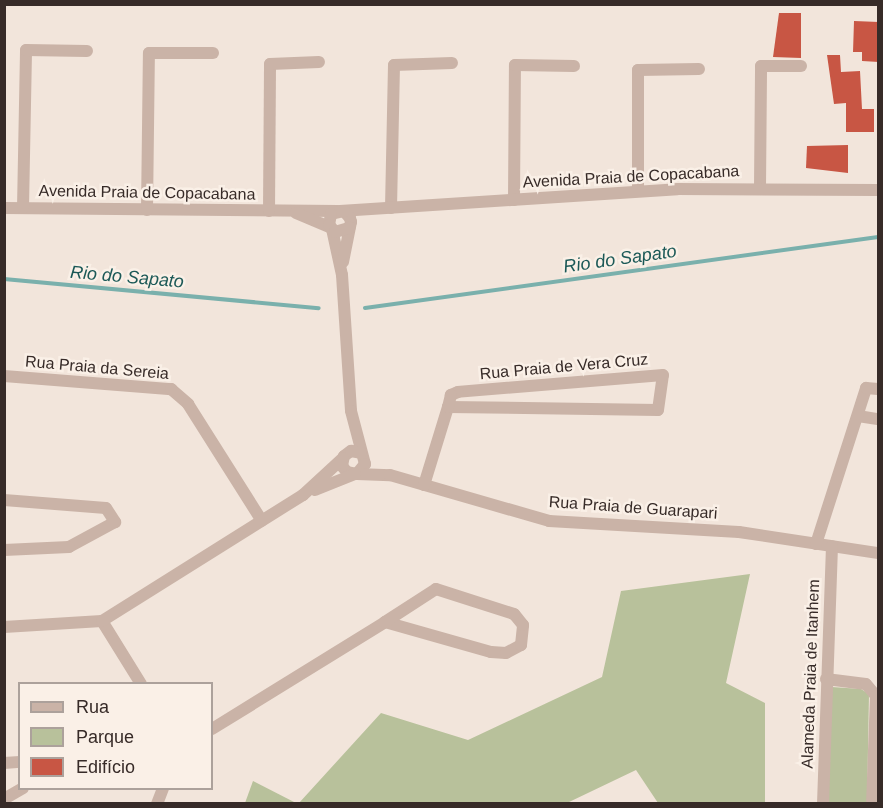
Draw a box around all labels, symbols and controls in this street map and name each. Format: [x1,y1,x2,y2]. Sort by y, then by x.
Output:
street label: Avenida Praia de Copacabana [522,162,740,192]
street label: Avenida Praia de Copacabana [38,182,256,204]
water label: Rio do Sapato [562,240,678,278]
water label: Rio do Sapato [69,261,185,293]
street label: Rua Praia de Vera Cruz [479,350,649,384]
street label: Rua Praia da Sereia [24,352,170,384]
street label: Rua Praia de Guarapari [548,493,718,523]
street label: Alameda Praia de Itanhem [798,579,824,769]
legend [18,682,213,790]
text: Rua [76,697,109,717]
text: Parque [76,727,134,747]
text: Edifício [76,757,135,777]

